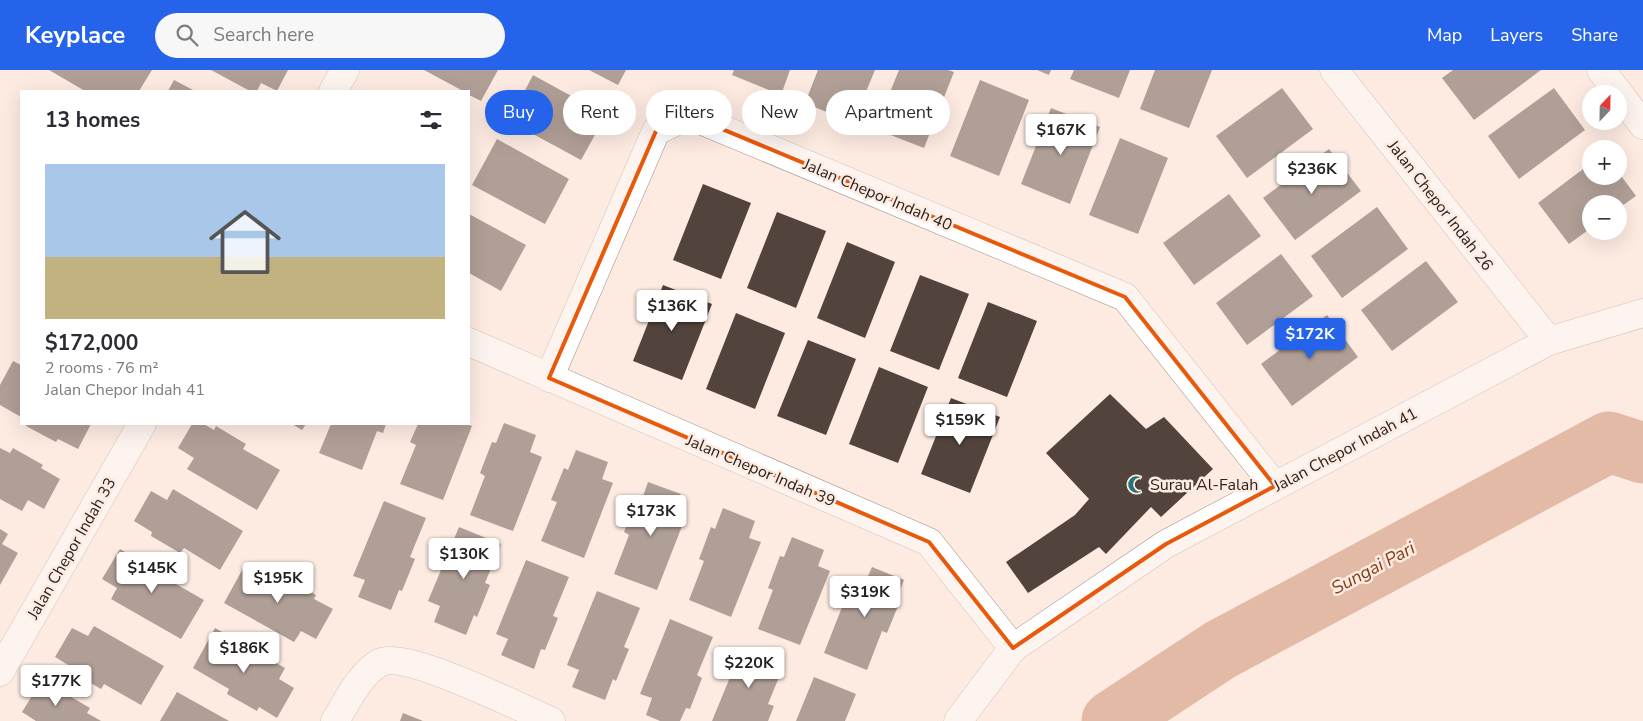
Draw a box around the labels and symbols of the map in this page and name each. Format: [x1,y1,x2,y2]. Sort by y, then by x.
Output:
north arrow [1582,85,1628,130]
pin: $167K [1026,114,1096,156]
street label: Jalan Chepor Indah 26 [1382,135,1498,275]
pin: $236K [1277,152,1347,195]
street label: Jalan Chepor Indah 40 [799,153,956,236]
pin: $136K [637,290,707,332]
pin: $172K [1275,318,1345,360]
street label: Jalan Chepor Indah 41 [1269,403,1421,498]
pin: $159K [925,404,995,446]
street label: Jalan Chepor Indah 39 [682,429,839,512]
street label: Jalan Chepor Indah 33 [22,474,121,624]
mosque icon: Surau Al-Falah [1126,474,1146,494]
place label: Surau Al-Falah [1150,474,1258,496]
pin: $173K [616,494,686,537]
water label: Sungai Pari [1327,536,1420,600]
pin: $130K [429,538,499,580]
pin: $145K [117,552,187,594]
pin: $195K [243,562,313,604]
pin: $319K [830,576,900,618]
pin: $186K [209,632,279,674]
pin: $220K [714,646,784,689]
pin: $177K [21,664,91,707]

